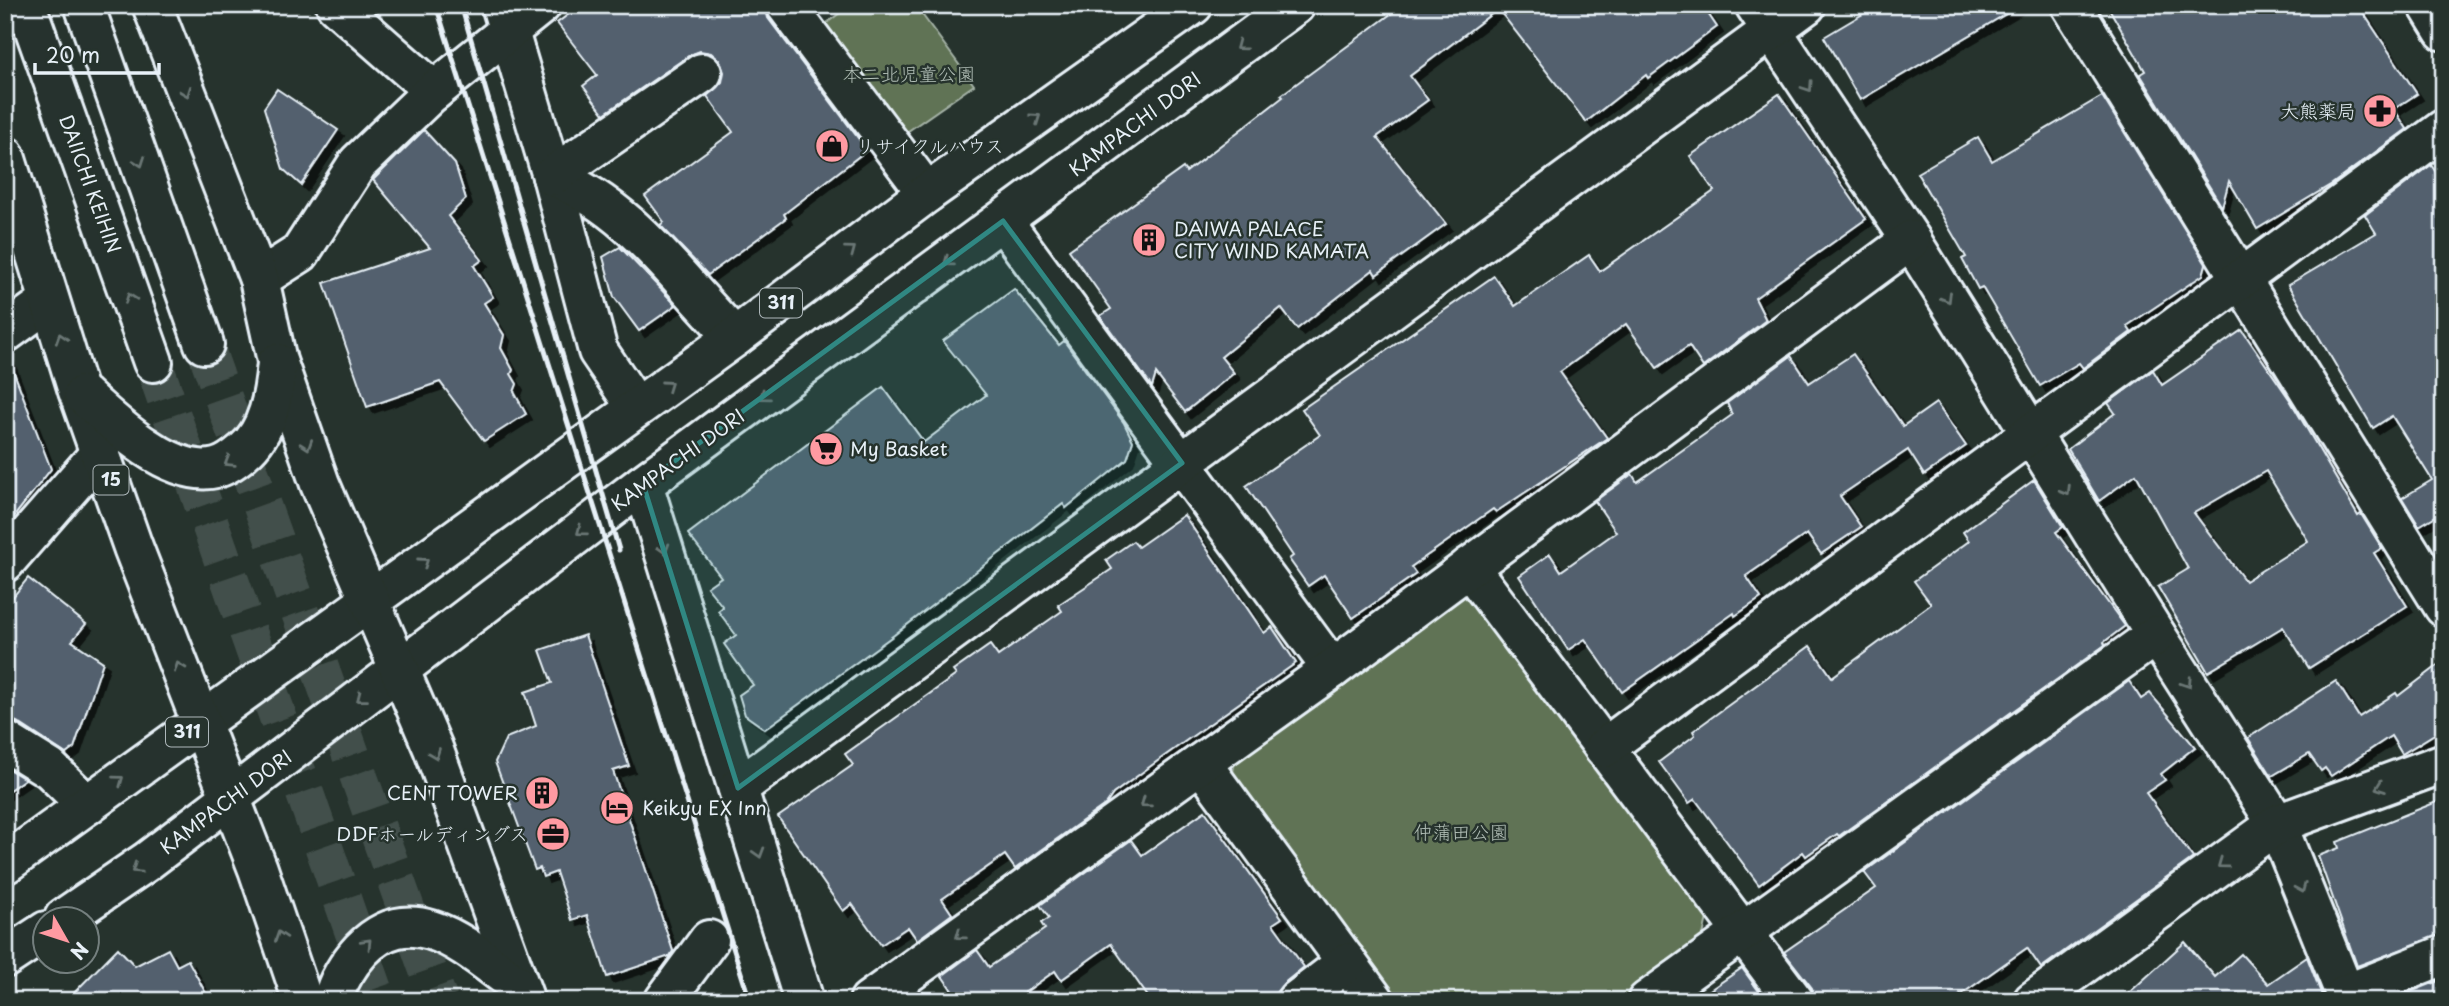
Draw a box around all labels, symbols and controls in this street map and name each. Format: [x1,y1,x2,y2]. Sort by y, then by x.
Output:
scale bar [35,32,159,76]
text: 20 m [46,38,100,70]
one-way arrow [1235,38,1248,50]
park label: 本二北児童公園 [842,59,976,87]
street label: KAMPACHI DORI [1063,64,1206,182]
one-way arrow [1800,79,1812,92]
one-way arrow [177,85,191,97]
pharmacy icon: 大熊薬局 [2361,92,2399,130]
place label: 大熊薬局 [2280,96,2356,124]
street label: DAIICHI KEIHIN [53,111,129,257]
one-way arrow [1028,114,1041,126]
shop icon: リサイクルハウス [813,127,851,165]
place label: リサイクルハウス [856,131,1004,159]
one-way arrow [132,155,146,167]
place label: DAIWA PALACE CITY WIND KAMATA [1174,214,1369,264]
building icon: DAIWA PALACE CITY WIND KAMATA [1130,221,1168,259]
one-way arrow [843,246,856,259]
one-way arrow [943,253,956,266]
road number: 311 [760,288,802,318]
one-way arrow [1939,290,1952,303]
one-way arrow [125,292,139,304]
one-way arrow [55,332,69,344]
one-way arrow [660,381,673,393]
one-way arrow [759,388,772,400]
street label: KAMPACHI DORI [605,401,750,517]
supermarket icon: My Basket [807,430,845,468]
place label: My Basket [850,434,948,462]
one-way arrow [298,439,312,451]
one-way arrow [223,453,236,466]
road number: 15 [94,466,128,494]
one-way arrow [2057,483,2070,496]
one-way arrow [576,523,589,535]
one-way arrow [656,543,671,555]
one-way arrow [416,558,429,570]
one-way arrow [174,662,188,674]
one-way arrow [2179,675,2192,688]
one-way arrow [356,689,368,702]
road number: 311 [166,718,208,746]
street label: KAMPACHI DORI [154,742,297,860]
one-way arrow [426,747,440,759]
building icon: CENT TOWER [523,774,561,812]
one-way arrow [111,776,124,788]
place label: CENT TOWER [387,778,518,806]
one-way arrow [2374,778,2386,792]
hotel icon: Keikyu EX Inn [598,789,636,827]
place label: Keikyu EX Inn [642,793,767,821]
one-way arrow [1140,795,1153,807]
office icon: DDFホールディングス [534,815,572,853]
park label: 仲蒲田公園 [1413,817,1509,845]
place label: DDFホールディングス [336,819,528,847]
one-way arrow [750,847,765,859]
one-way arrow [2217,856,2229,868]
one-way arrow [131,861,144,874]
one-way arrow [2293,880,2307,893]
north arrow [32,904,102,974]
one-way arrow [955,927,968,939]
one-way arrow [274,931,288,943]
text: N [64,937,96,966]
one-way arrow [359,938,372,951]

